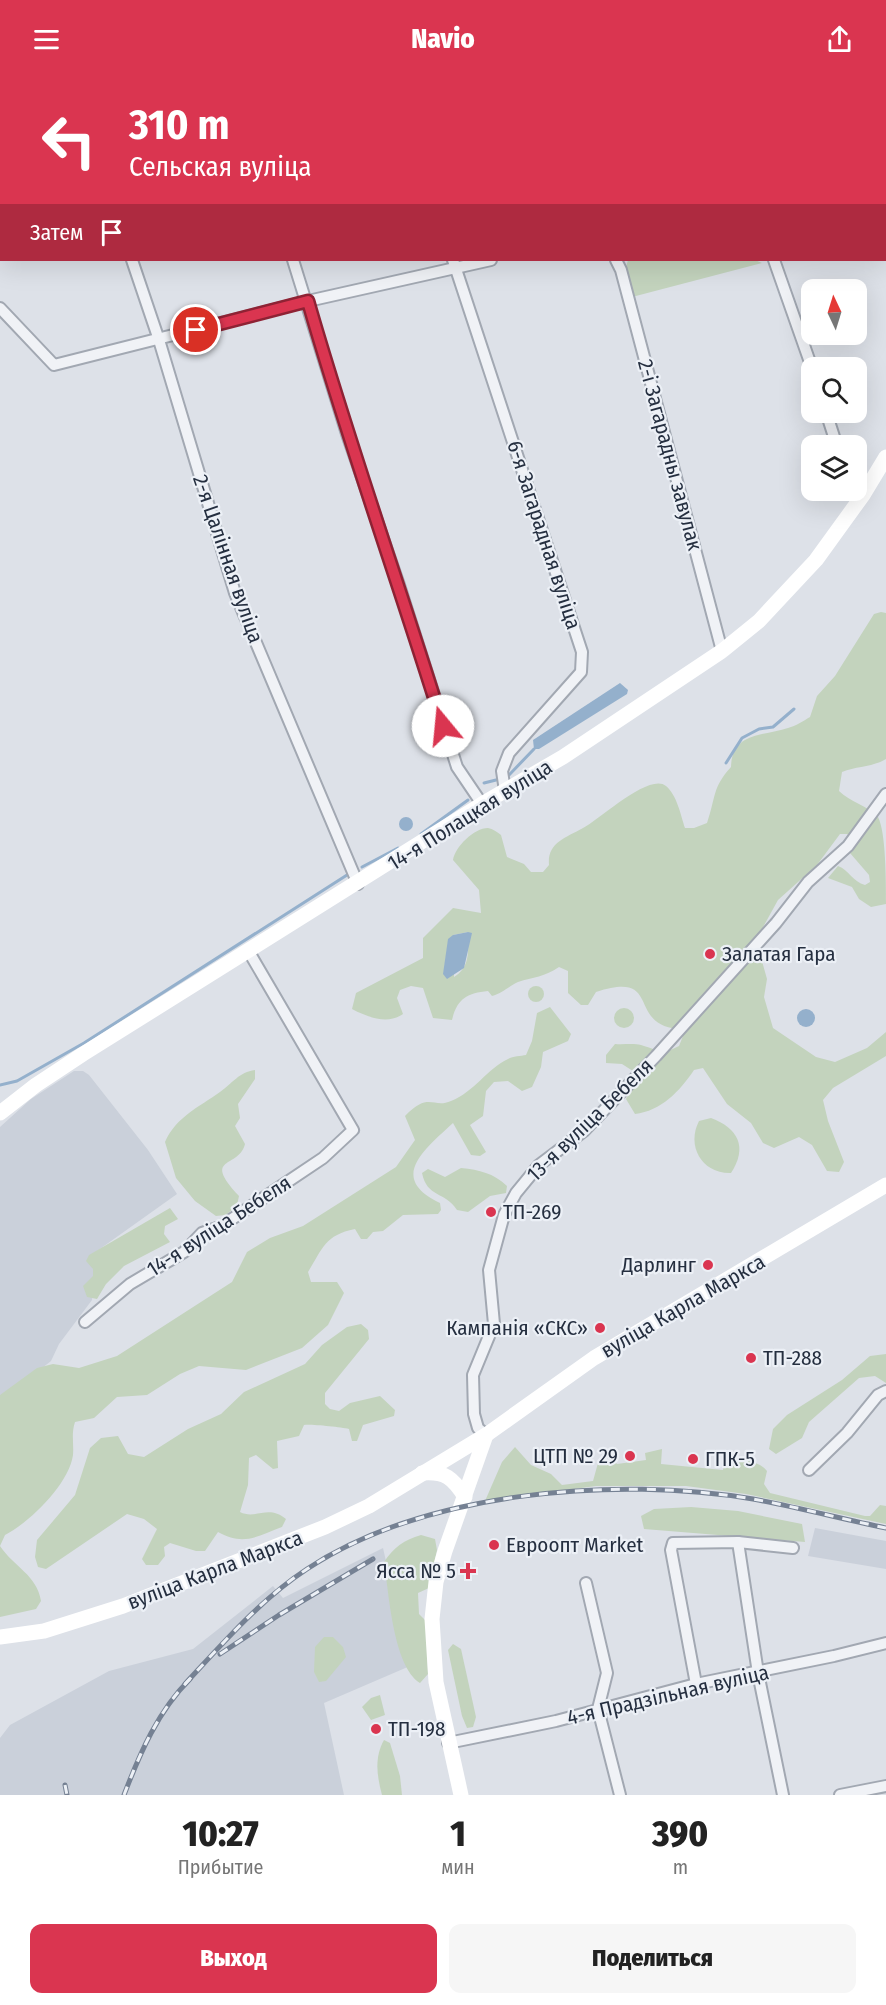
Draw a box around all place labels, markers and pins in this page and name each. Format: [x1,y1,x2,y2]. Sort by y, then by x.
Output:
pin [170,304,221,355]
place label: Залатая Гара [722,941,835,967]
marker: Залатая Гара [703,947,717,961]
place label: ТП-269 [503,1199,561,1225]
marker: ТП-269 [484,1205,498,1219]
place label: Дарлинг [621,1252,697,1278]
marker: Дарлинг [701,1258,715,1272]
place label: Кампанія «СКС» [446,1315,588,1341]
marker: Кампанія «СКС» [593,1321,607,1335]
place label: ТП-288 [763,1345,822,1371]
marker: ТП-288 [744,1351,758,1365]
place label: ЦТП № 29 [533,1443,618,1469]
place label: ГПК-5 [705,1446,755,1472]
marker: ЦТП № 29 [623,1449,637,1463]
marker: ГПК-5 [686,1452,700,1466]
place label: Евроопт Market [506,1532,644,1558]
marker: Евроопт Market [487,1538,501,1552]
place label: Ясса № 5 [376,1558,456,1584]
marker: Ясса № 5 [461,1564,475,1578]
place label: ТП-198 [388,1716,446,1742]
marker: ТП-198 [369,1722,383,1736]

